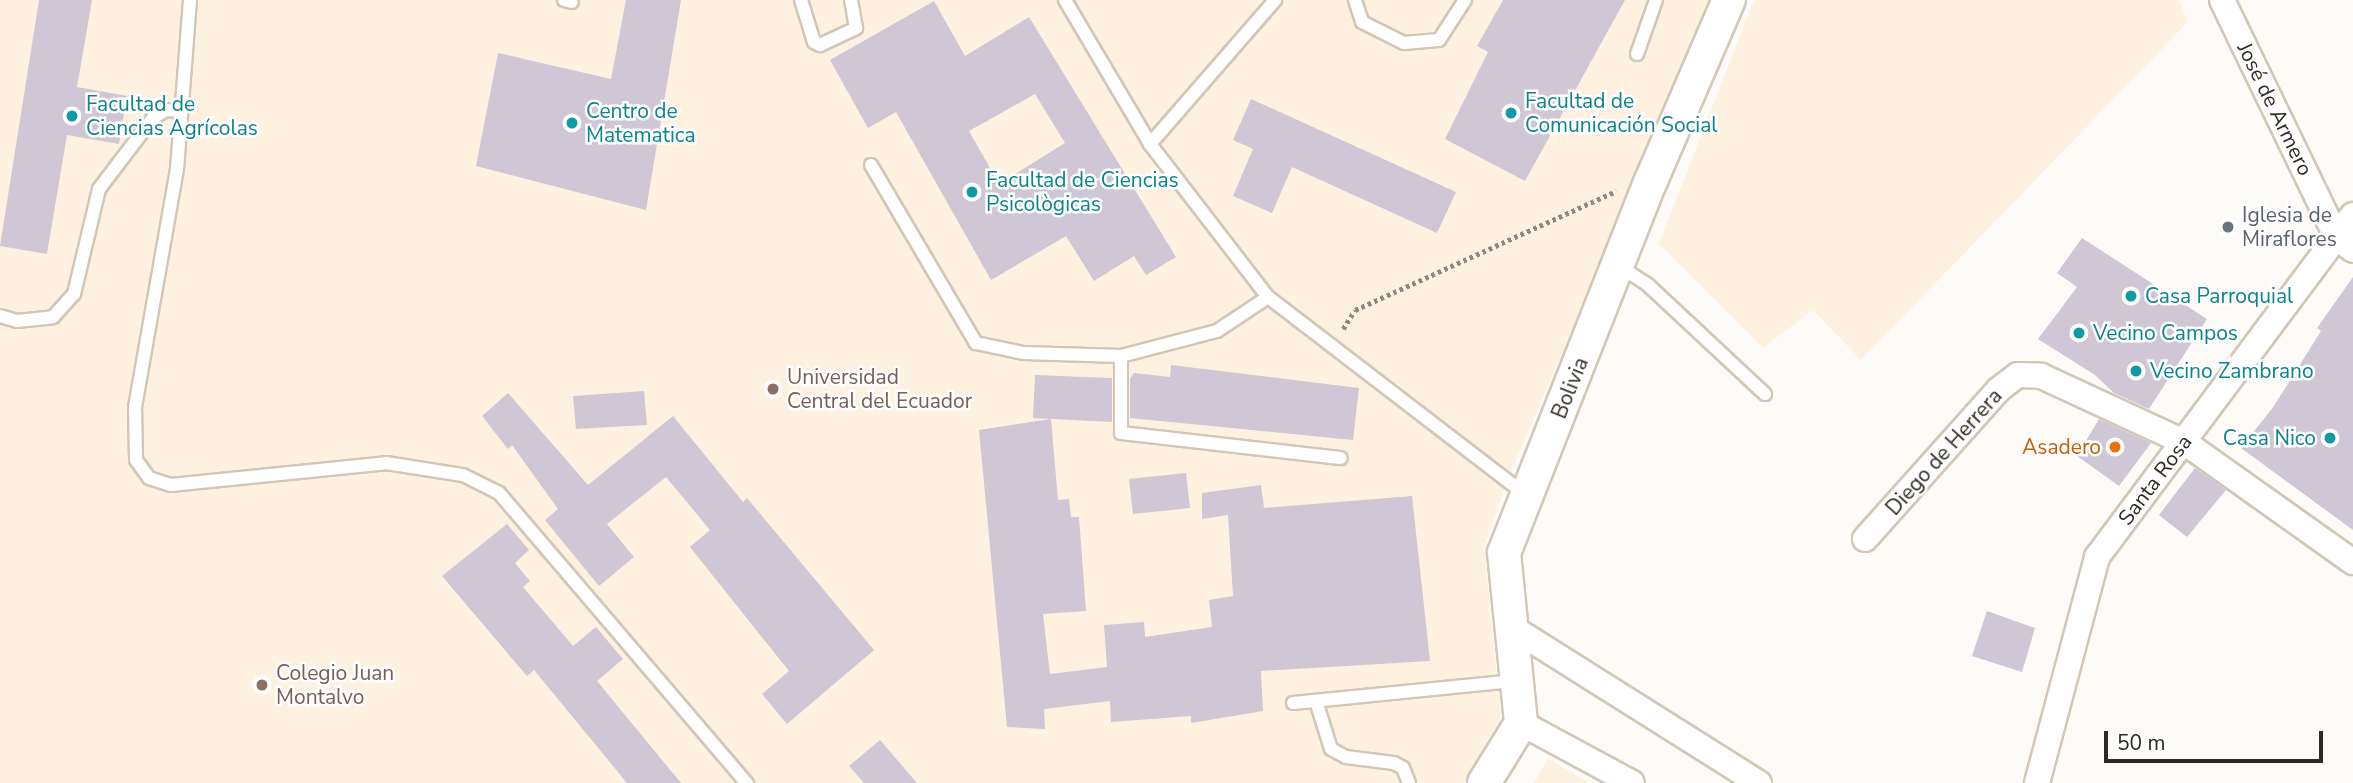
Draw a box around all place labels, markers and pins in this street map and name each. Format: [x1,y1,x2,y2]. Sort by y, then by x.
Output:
place label: Facultad de Comunicación Social [1525,88,1718,138]
place label: Facultad de Ciencias Agrícolas [86,91,258,141]
place label: Centro de Matematica [586,98,696,148]
marker: Facultad de Comunicación Social [1503,105,1519,121]
marker: Facultad de Ciencias Agrícolas [64,108,80,124]
marker: Centro de Matematica [564,115,580,131]
place label: Facultad de Ciencias Psicològicas [986,167,1179,217]
marker: Facultad de Ciencias Psicològicas [964,184,980,200]
place label: Iglesia de Miraflores [2242,202,2337,252]
marker: Iglesia de Miraflores [2220,219,2236,235]
place label: Casa Parroquial [2145,283,2293,309]
marker: Casa Parroquial [2123,288,2139,304]
place label: Vecino Campos [2093,320,2238,346]
marker: Vecino Campos [2071,325,2087,341]
place label: Vecino Zambrano [2150,358,2314,384]
marker: Vecino Zambrano [2128,363,2144,379]
place label: Universidad Central del Ecuador [787,364,972,414]
marker: Universidad Central del Ecuador [765,381,781,397]
place label: Casa Nico [2223,425,2316,451]
marker: Casa Nico [2322,430,2338,446]
place label: Asadero [2022,434,2101,460]
marker: Asadero [2107,439,2123,455]
place label: Colegio Juan Montalvo [276,660,394,710]
marker: Colegio Juan Montalvo [254,677,270,693]

